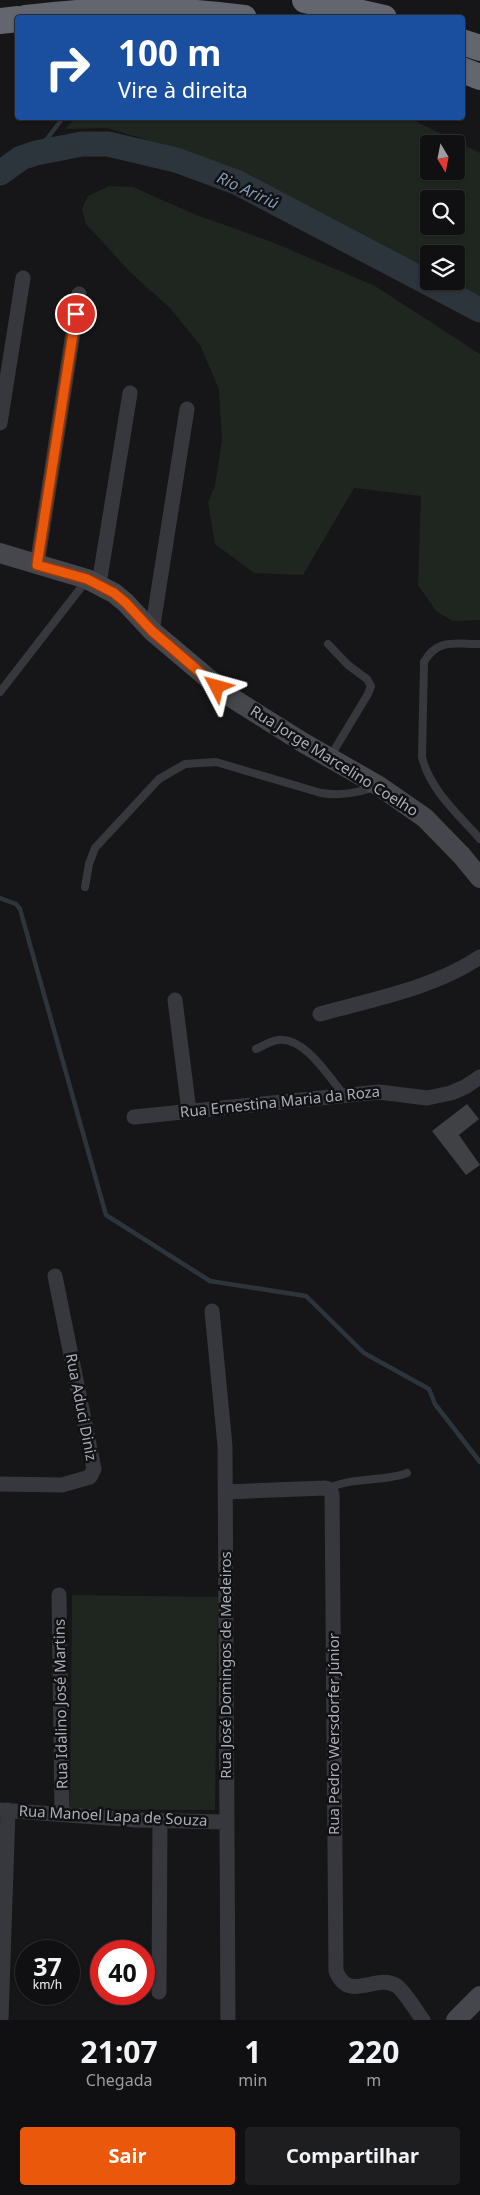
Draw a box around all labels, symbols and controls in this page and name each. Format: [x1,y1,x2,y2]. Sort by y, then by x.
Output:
text: 100 m [118,29,221,76]
icon: right [35,35,100,100]
text: Vire à direita [118,74,248,104]
north arrow [420,135,465,180]
map controls [420,135,465,290]
water label: Rio Aririú [214,166,282,214]
button: search [420,190,465,235]
button: layers [420,245,465,290]
pin [55,293,97,335]
icon: arrive [62,300,90,328]
position arrow [190,660,242,712]
street label: Rua Jorge Marcelino Coelho [247,700,422,820]
street label: Rua Ernestina Maria da Roza [179,1081,381,1121]
street label: Rua Aduci Diniz [62,1351,102,1462]
street label: Rua José Domingos de Medeiros [215,1551,235,1779]
street label: Rua Idalino José Martins [49,1619,71,1789]
street label: Rua Pedro Wersdorfer Júnior [323,1633,343,1835]
street label: Rua Manoel Lapa de Souza [18,1800,208,1830]
speed limit sign: 40 [90,1940,155,2005]
text: 37 [33,1949,62,1983]
text: km/h [33,1976,62,1993]
text: 21:07 [81,2031,158,2072]
text: 1 [244,2031,261,2072]
text: 220 [348,2031,399,2072]
text: Chegada [86,2069,152,2091]
text: min [238,2069,267,2091]
text: m [366,2069,381,2091]
button: Sair [20,2127,235,2185]
button: Compartilhar [245,2127,460,2185]

